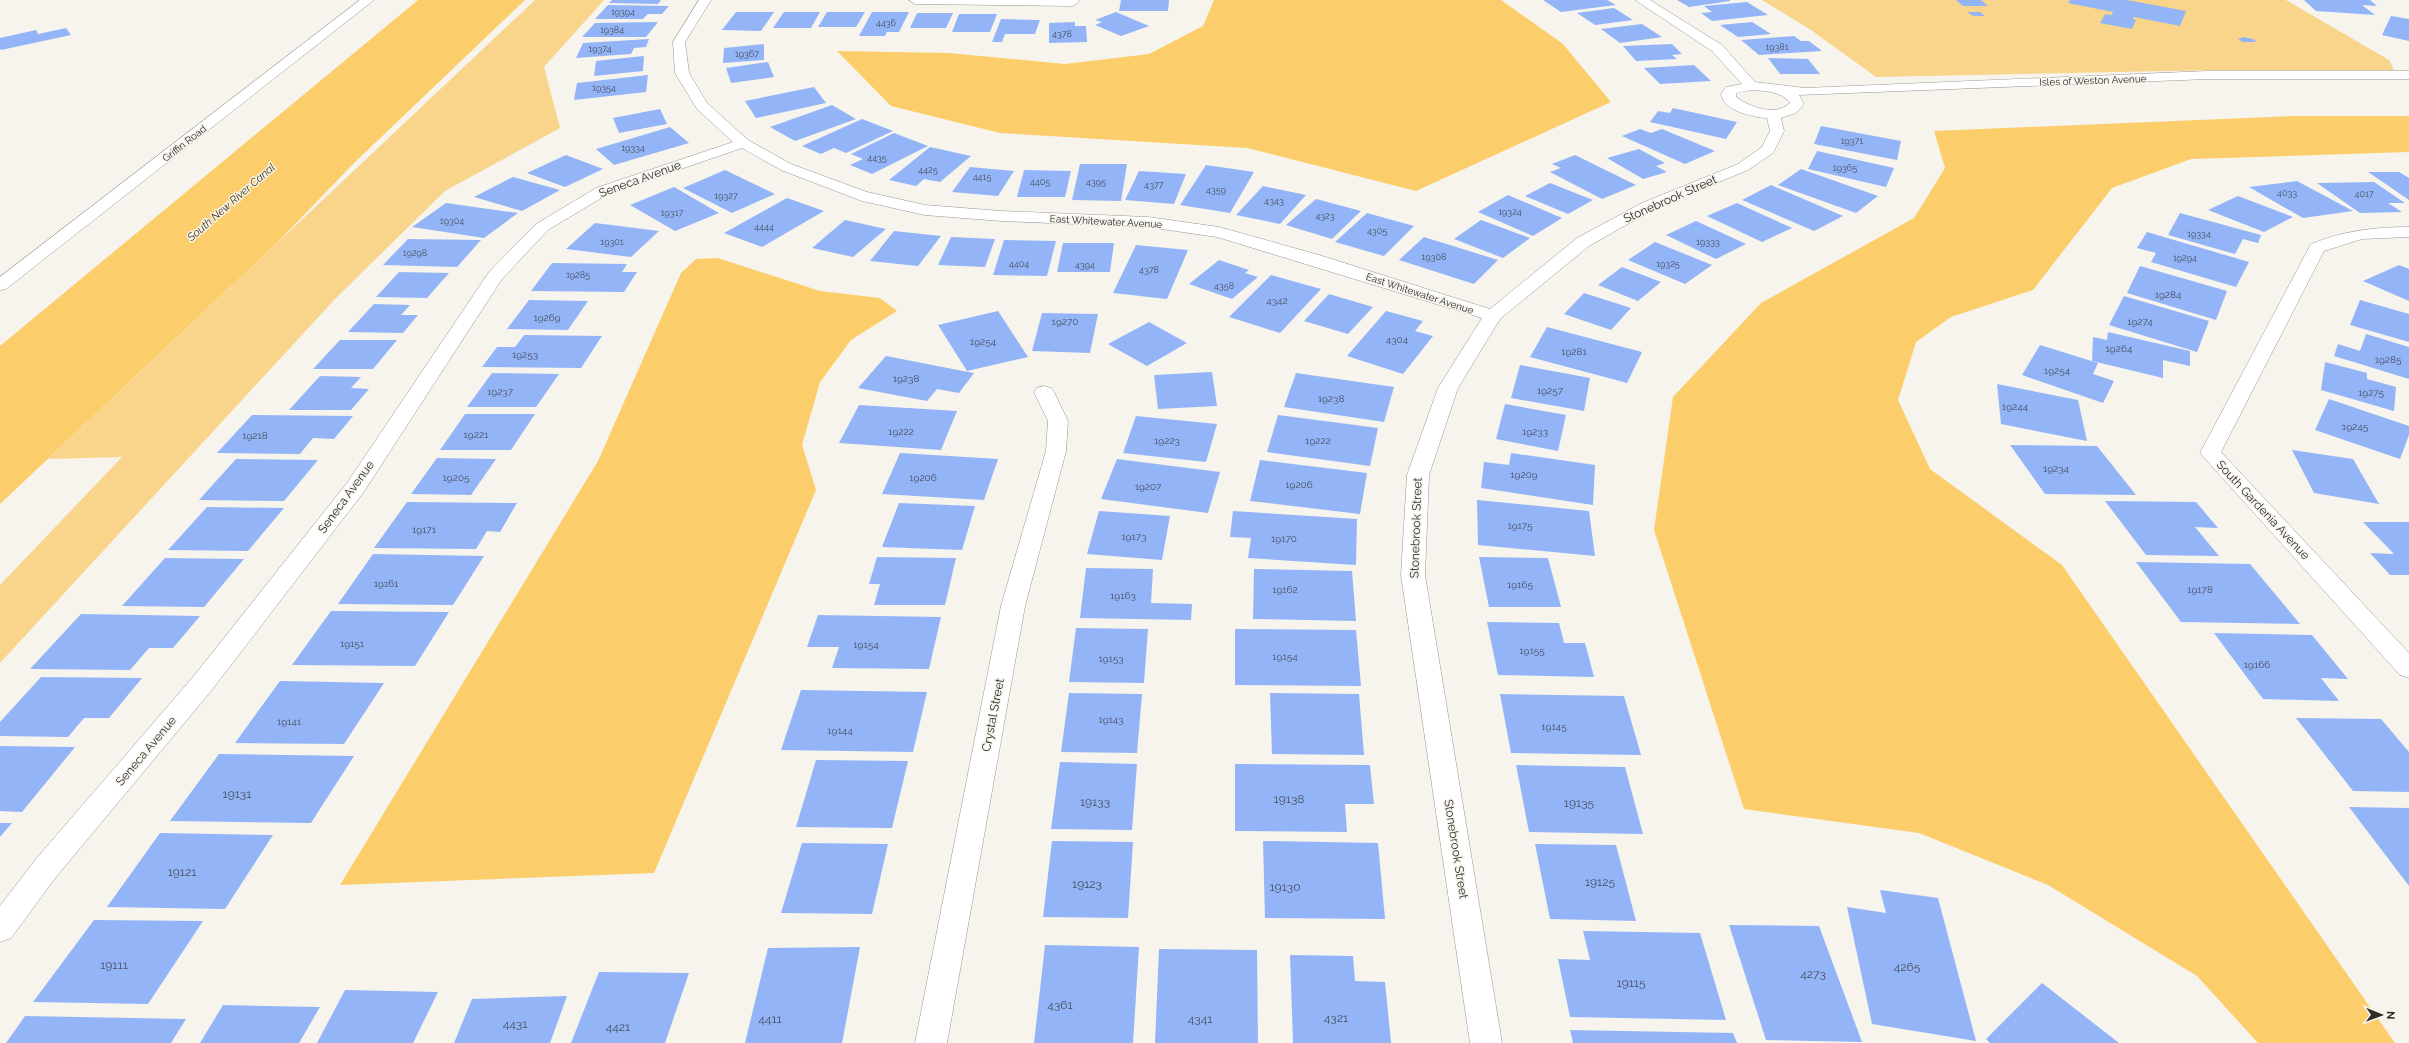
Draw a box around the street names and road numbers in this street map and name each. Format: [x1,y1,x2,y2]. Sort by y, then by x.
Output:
street label: Isles of Weston Avenue [2039,73,2147,88]
street label: Griffin Road [160,123,208,164]
street label: Seneca Avenue [597,158,683,200]
street label: Stonebrook Street [1621,172,1719,226]
street label: East Whitewater Avenue [1050,213,1163,230]
street label: East Whitewater Avenue [1365,271,1475,316]
street label: Seneca Avenue [315,458,377,536]
street label: South Gardenia Avenue [2213,458,2313,562]
street label: Stonebrook Street [1407,477,1425,579]
street label: Crystal Street [979,677,1007,753]
street label: Seneca Avenue [113,713,179,789]
street label: Stonebrook Street [1441,798,1471,900]

